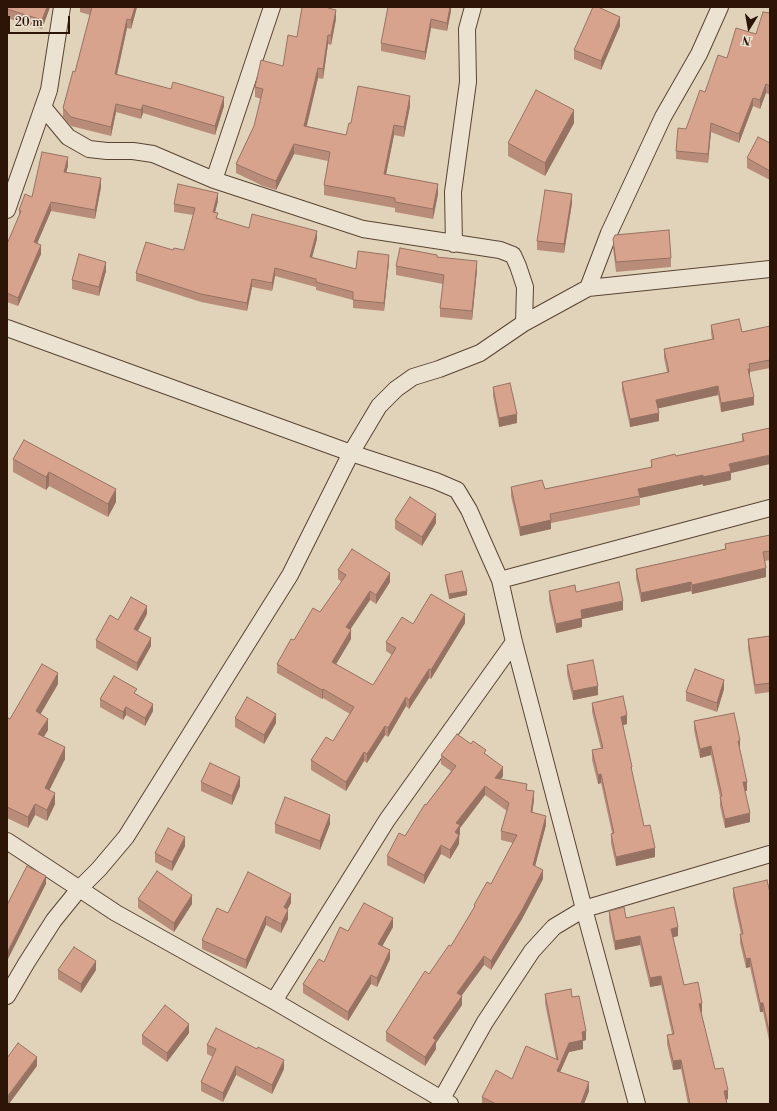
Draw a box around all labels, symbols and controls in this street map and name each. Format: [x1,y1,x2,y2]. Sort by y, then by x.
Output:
scale bar [10,8,72,34]
north arrow [729,8,769,48]
text: 20 m [15,15,43,30]
text: N [741,32,752,47]

